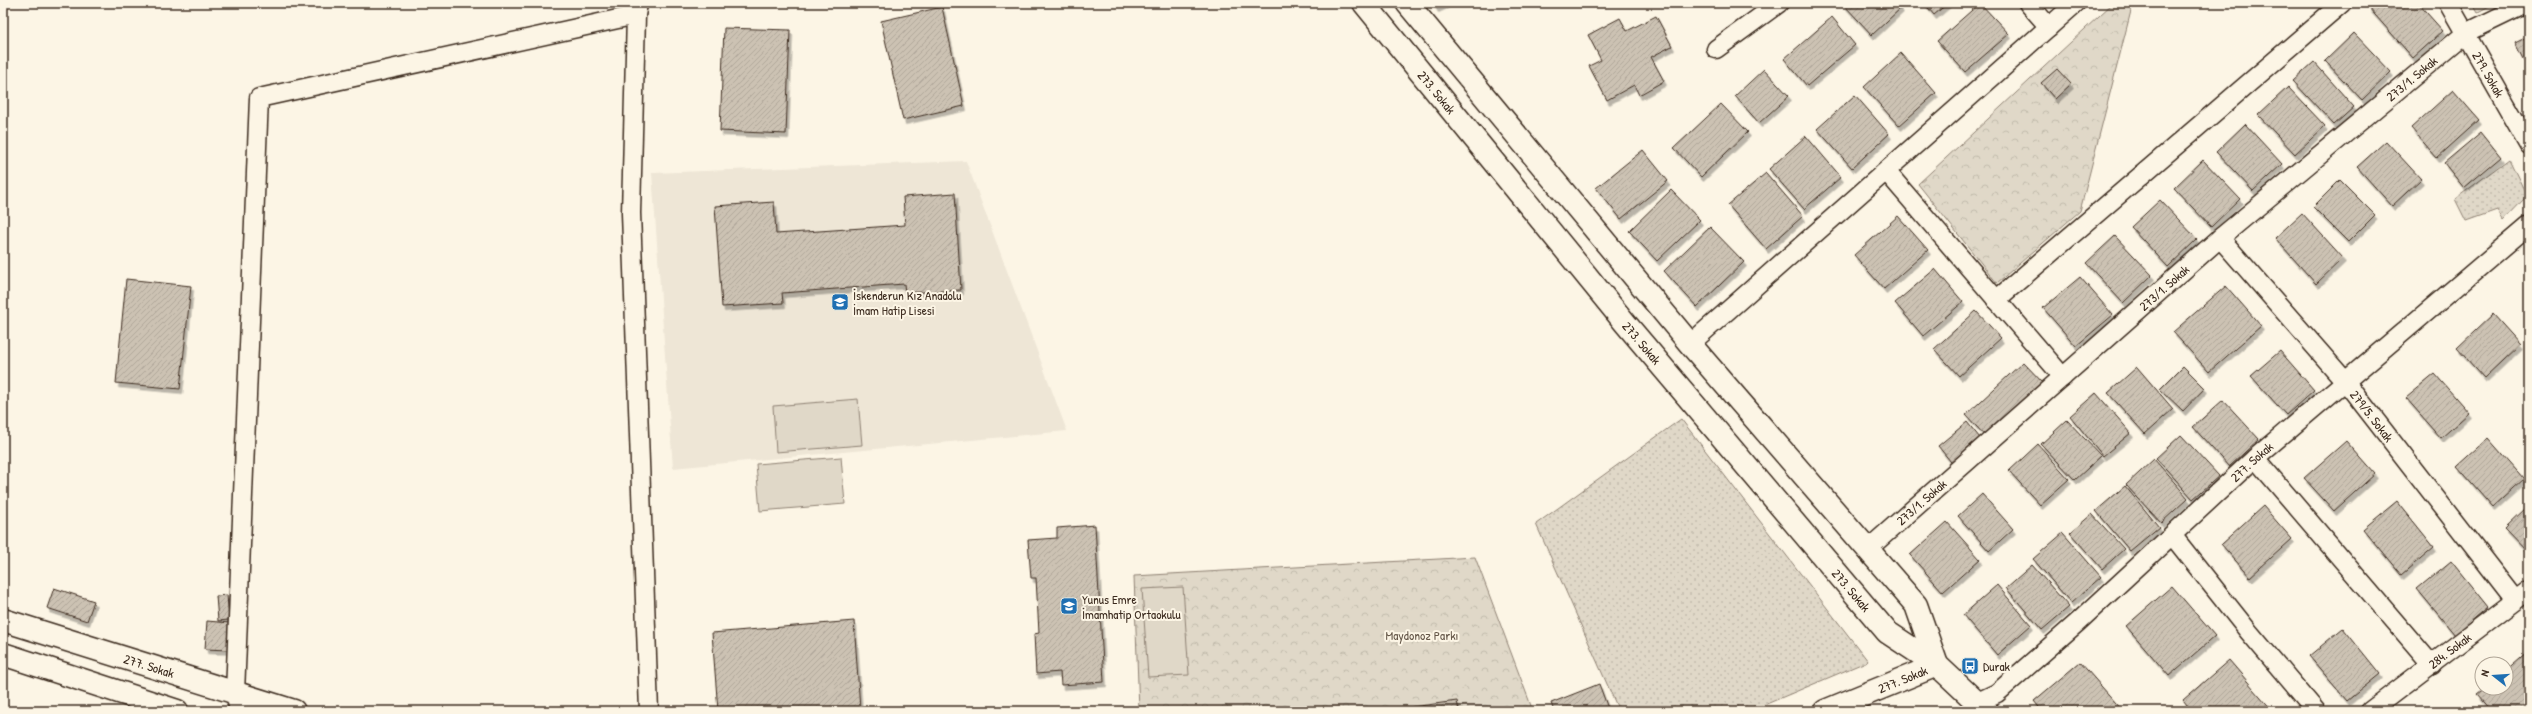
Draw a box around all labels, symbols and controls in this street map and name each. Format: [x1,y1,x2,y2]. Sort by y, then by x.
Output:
street label: 279. Sokak [2468,48,2509,101]
street label: 273/1. Sokak [2382,51,2441,105]
street label: 273. Sokak [1414,67,1460,118]
street label: 273/1. Sokak [2135,260,2193,315]
place label: İskenderun Kız Anadolu İmam Hatip Lisesi [853,286,961,319]
school or university icon: İskenderun Kız Anadolu İmam Hatip Lisesi [830,292,850,312]
street label: 273. Sokak [1618,317,1666,369]
street label: 279/5. Sokak [2346,386,2398,446]
street label: 277. Sokak [2226,437,2277,486]
street label: 273/1. Sokak [1892,474,1951,529]
street label: 273. Sokak [1828,565,1875,616]
place label: Yunus Emre İmamhatip Ortaokulu [1082,590,1181,623]
school or university icon: Yunus Emre İmamhatip Ortaokulu [1059,596,1079,616]
park label: Maydonoz Parkı [1386,626,1458,644]
street label: 284. Sokak [2424,628,2475,673]
street label: 277. Sokak [122,649,177,682]
bus stop icon: Durak [1960,656,1980,676]
north arrow [2474,656,2514,696]
place label: Durak [1983,657,2010,675]
street label: 277. Sokak [1875,661,1931,697]
text: N [2477,668,2492,678]

